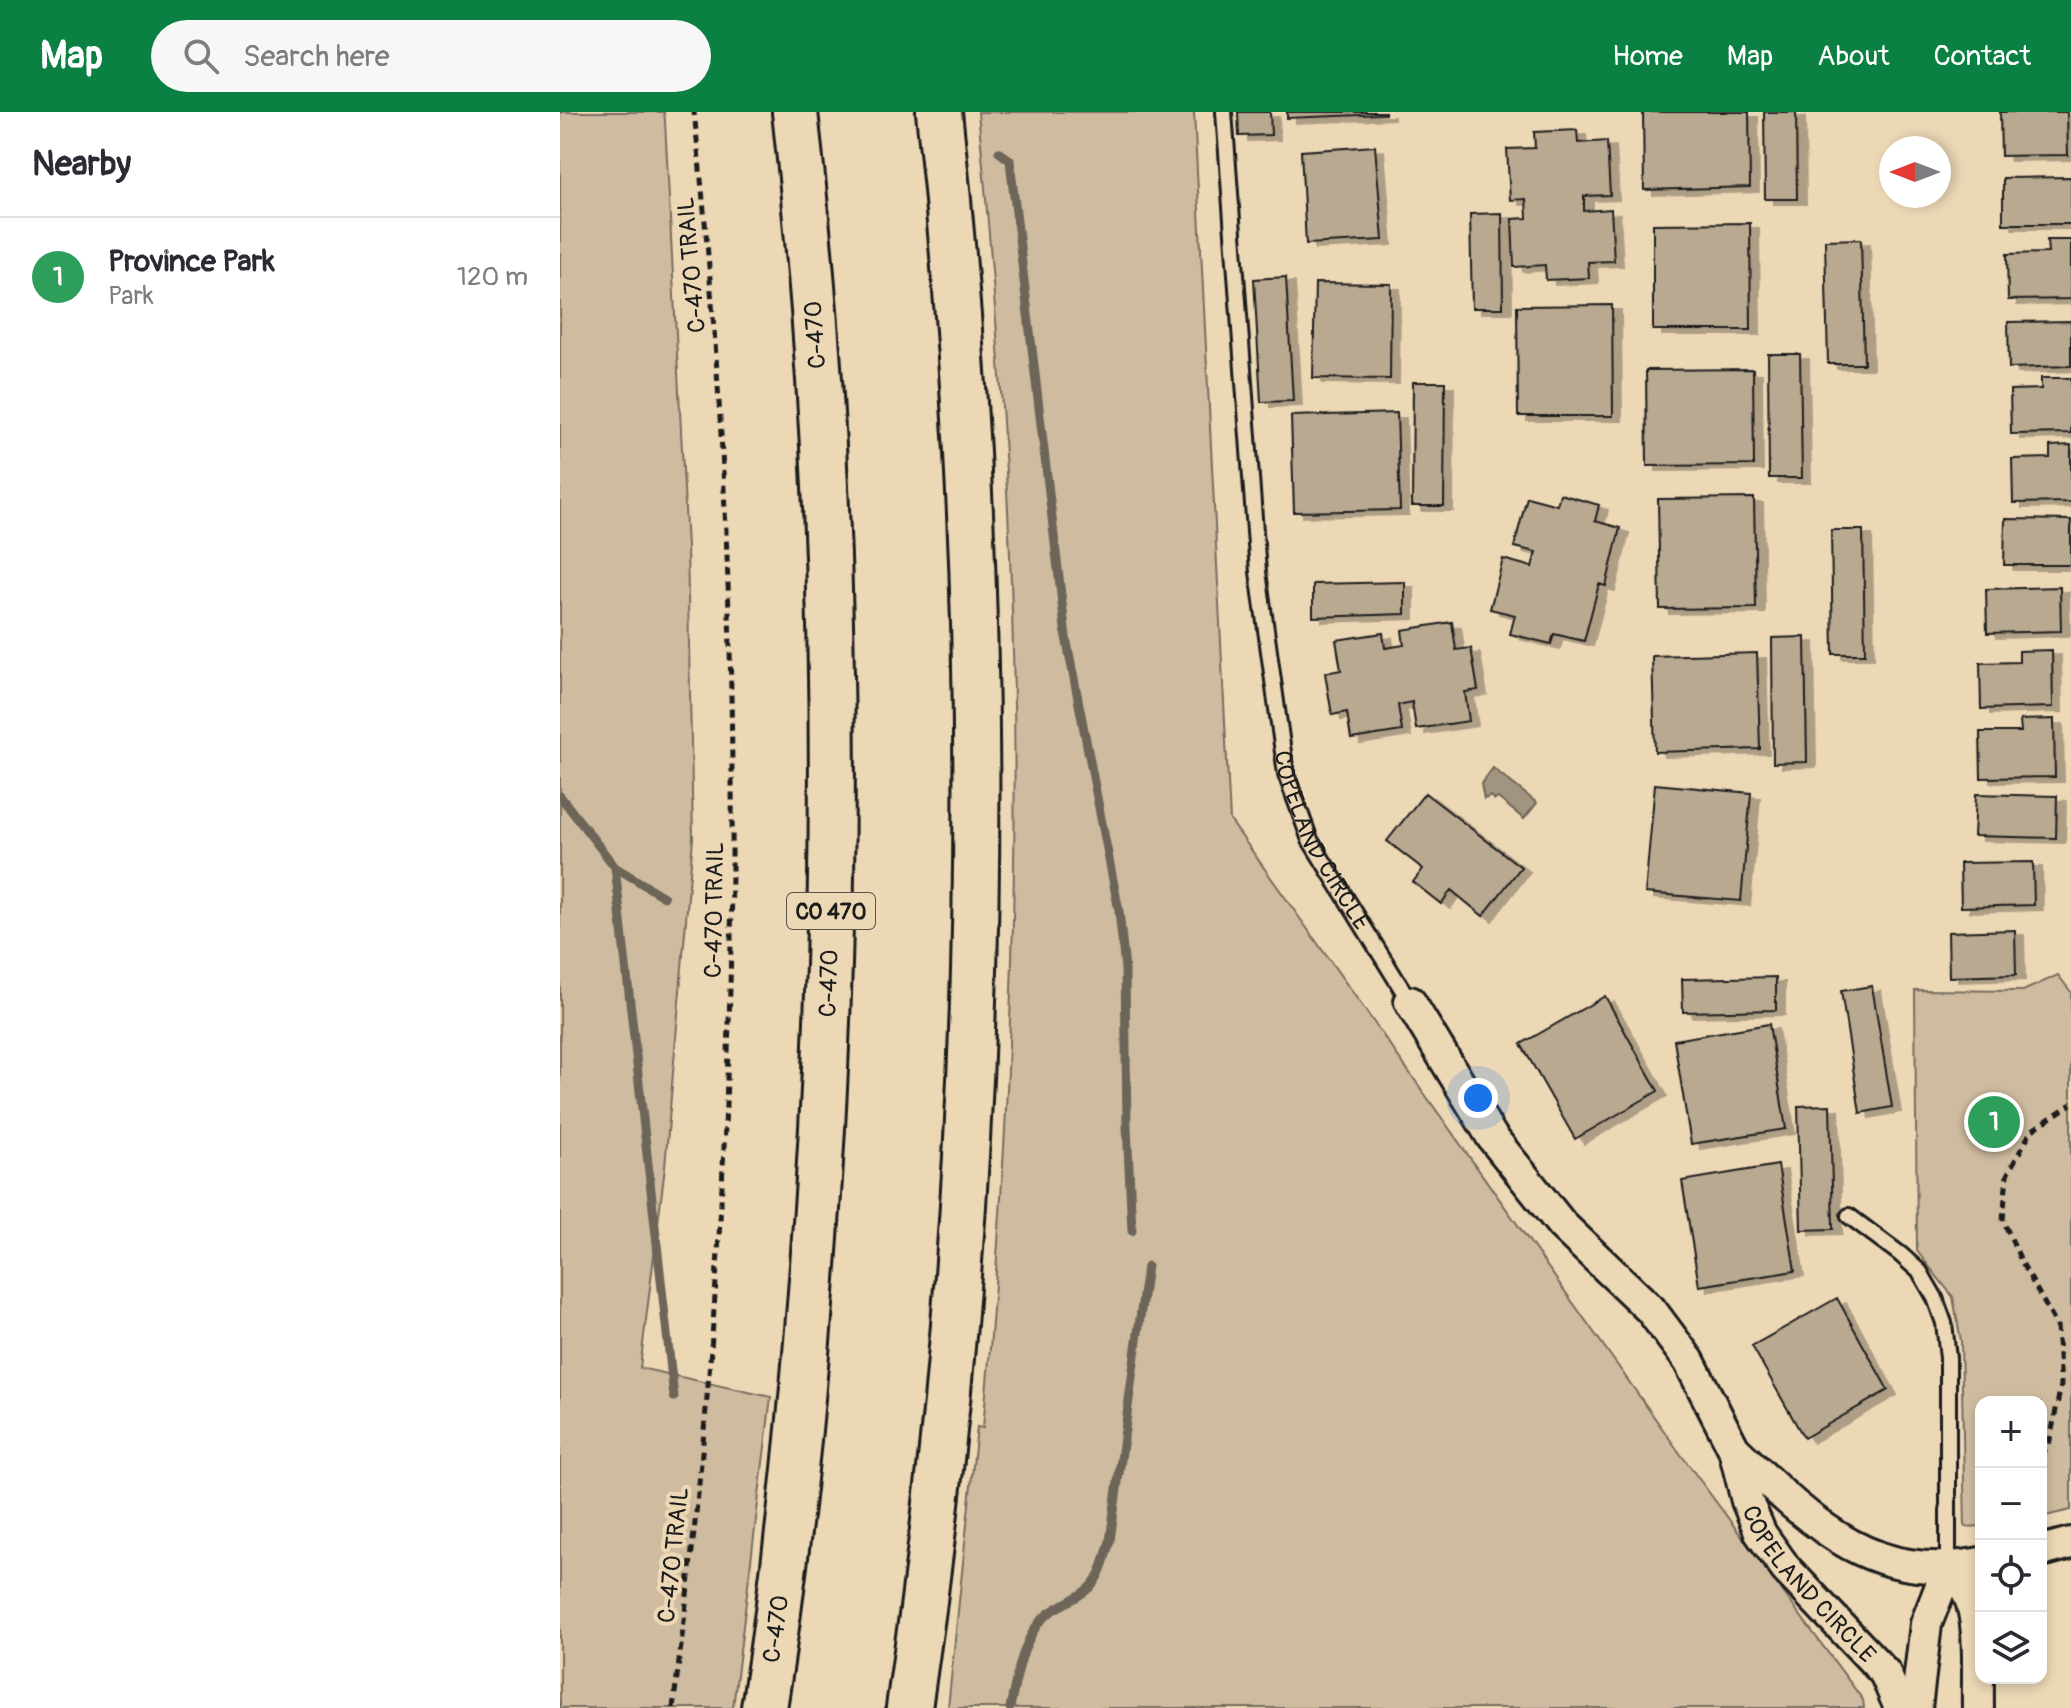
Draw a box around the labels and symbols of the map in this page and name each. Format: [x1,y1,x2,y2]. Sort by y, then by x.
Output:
north arrow [1879,136,1951,208]
street label: C-470 TRAIL [671,196,712,334]
street label: C-470 [799,300,832,370]
street label: COPELAND CIRCLE [1268,749,1376,936]
street label: C-470 TRAIL [699,842,730,978]
road number: CO 470 [787,893,875,929]
street label: C-470 [813,949,844,1018]
your location [1458,1078,1498,1118]
pin: 1 [1968,1092,2020,1152]
street label: C-470 TRAIL [652,1486,695,1624]
street label: COPELAND CIRCLE [1736,1501,1882,1669]
street label: C-470 [757,1593,795,1665]

